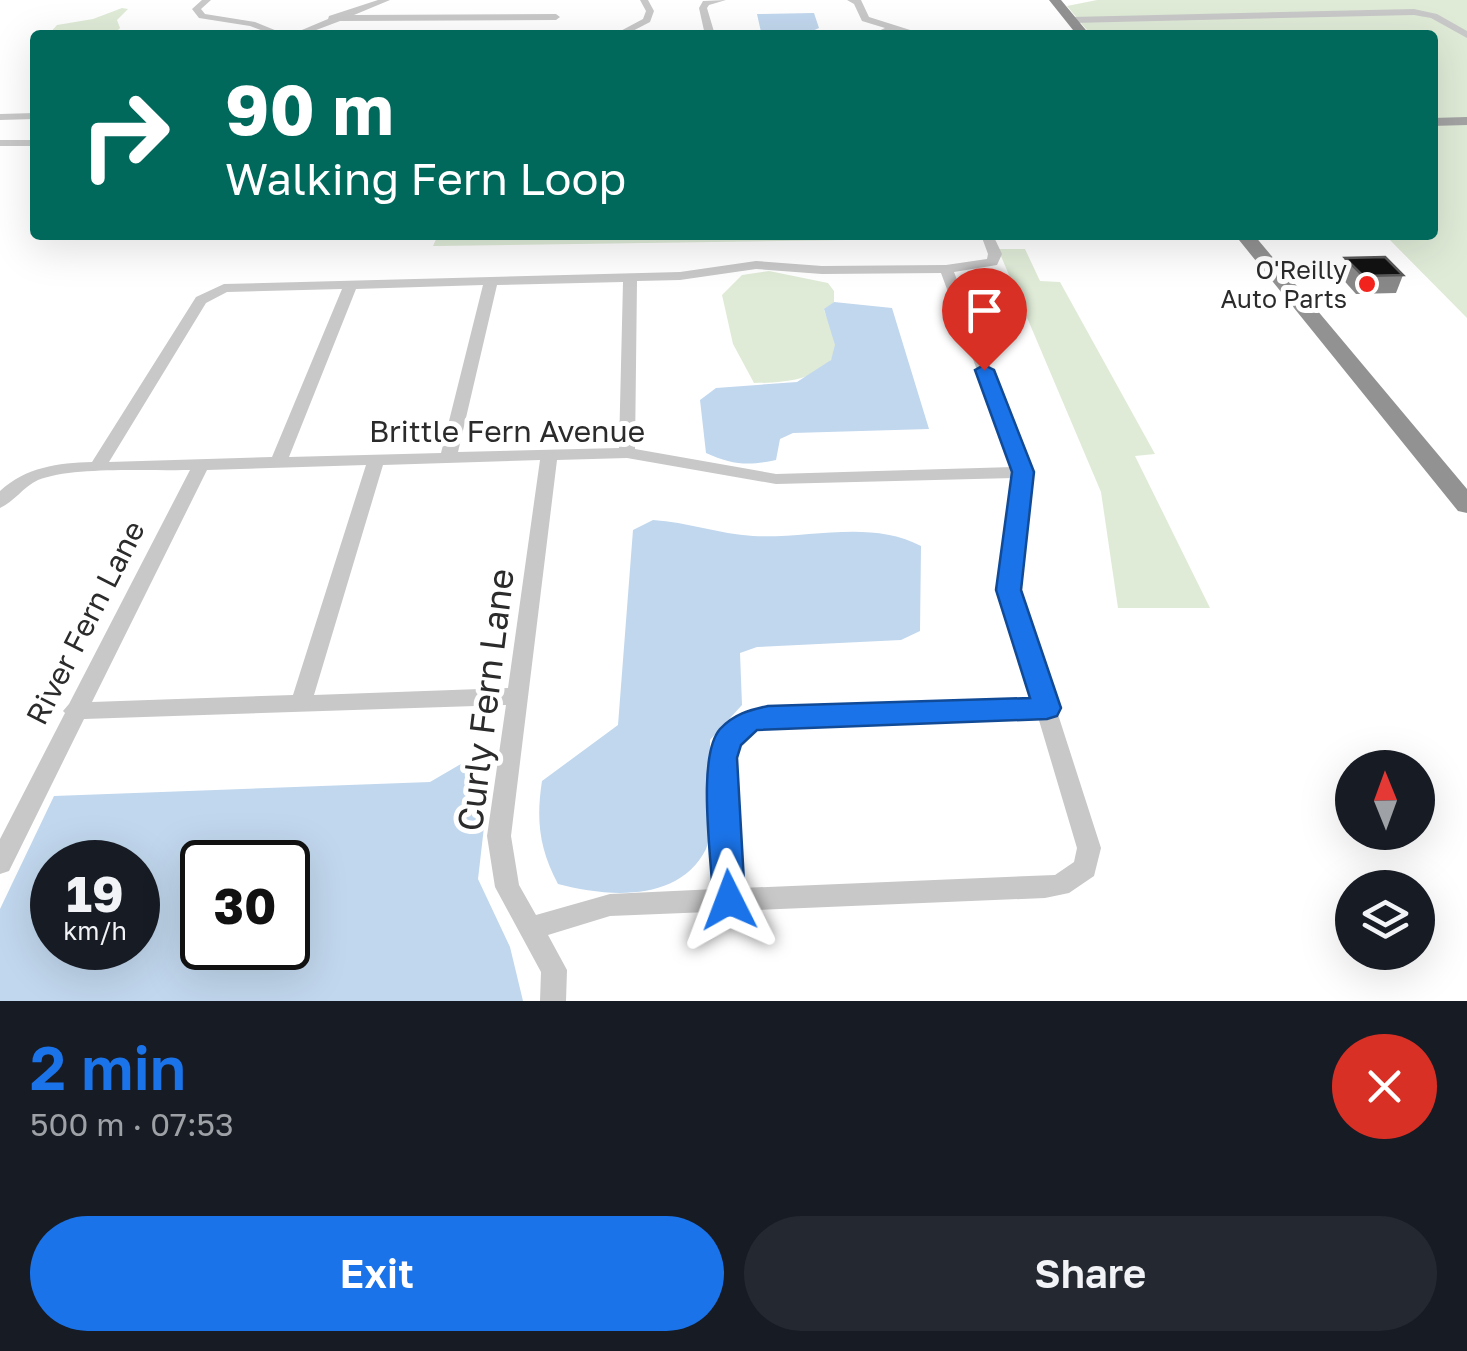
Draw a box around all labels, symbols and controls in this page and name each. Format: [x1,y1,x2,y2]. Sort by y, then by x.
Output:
text: 90 m [225,66,394,150]
icon: right [60,70,190,200]
text: Walking Fern Loop [225,151,626,205]
place label: O'Reilly Auto Parts [1221,254,1347,314]
pin [942,268,1027,371]
marker: O'Reilly Auto Parts [1356,273,1378,295]
icon: arrive [957,283,1012,338]
street label: Brittle Fern Avenue [369,413,645,449]
street label: River Fern Lane [18,515,152,731]
street label: Curly Fern Lane [448,566,522,833]
north arrow [1335,750,1435,850]
map controls [1335,750,1435,970]
speed limit sign: 30 [180,840,310,970]
position arrow [677,848,781,952]
text: 19 [66,863,124,923]
button: layers [1335,870,1435,970]
text: km/h [63,915,127,946]
text: 2 min [30,1031,186,1103]
button: close [1332,1034,1437,1139]
text: 500 m · 07:53 [30,1105,234,1143]
button: Exit [30,1216,724,1331]
button: Share [744,1216,1437,1331]

